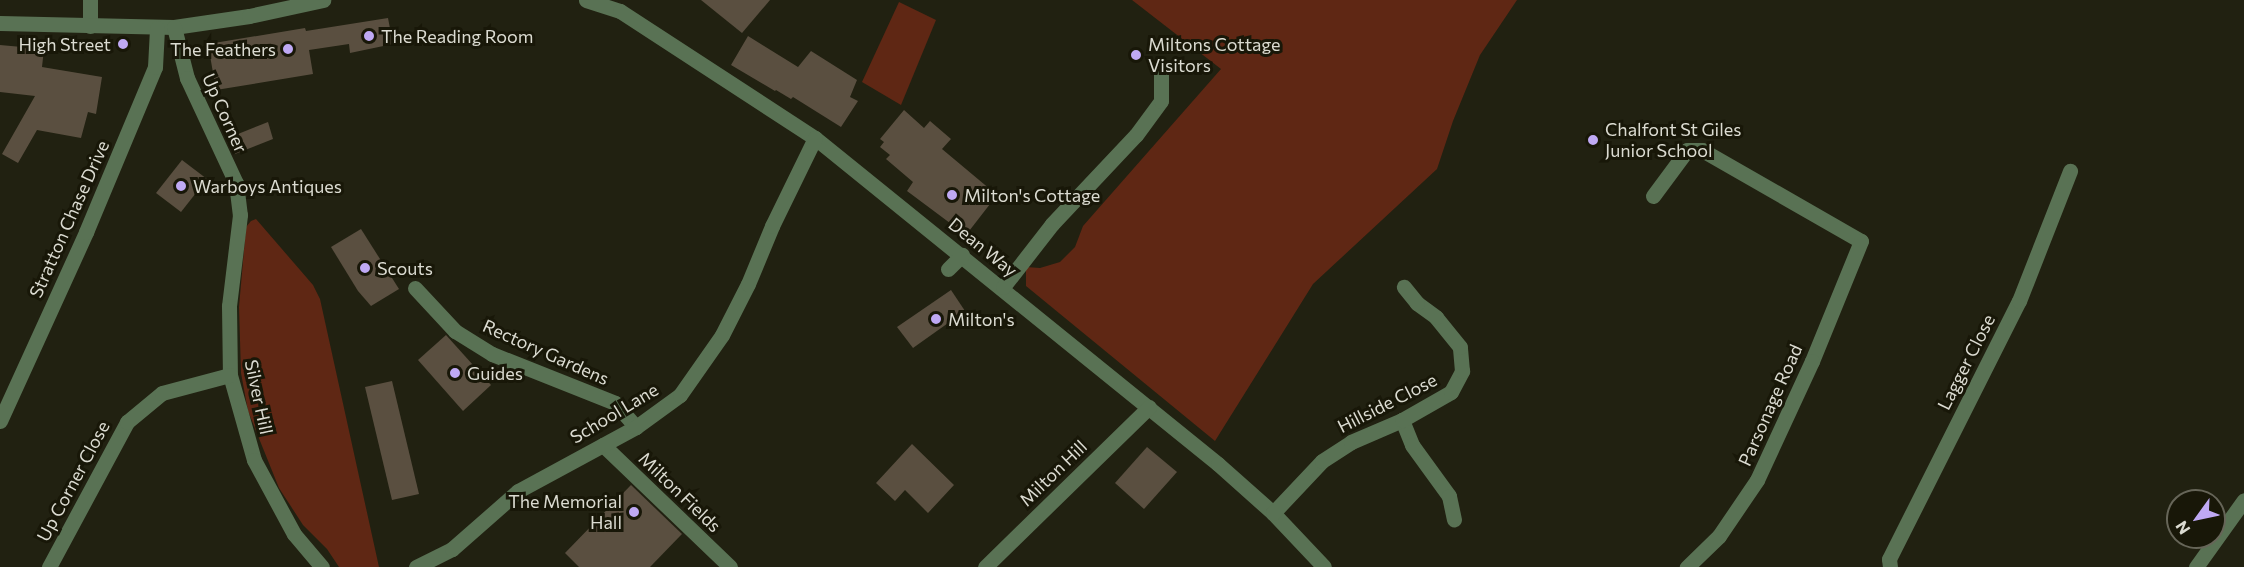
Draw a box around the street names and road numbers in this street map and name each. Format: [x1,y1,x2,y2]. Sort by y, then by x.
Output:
street label: Up Corner [198,70,252,156]
street label: Stratton Chase Drive [25,137,113,301]
street label: Dean Way [944,213,1022,281]
street label: Lagger Close [1933,311,1999,413]
street label: Rectory Gardens [480,315,612,389]
street label: Parsonage Road [1734,341,1806,469]
street label: Silver Hill [241,358,277,436]
street label: Hillside Close [1334,369,1440,437]
street label: School Lane [566,378,662,448]
street label: Up Corner Close [32,417,114,545]
street label: Milton Hill [1015,436,1091,510]
street label: Milton Fields [634,447,726,537]

